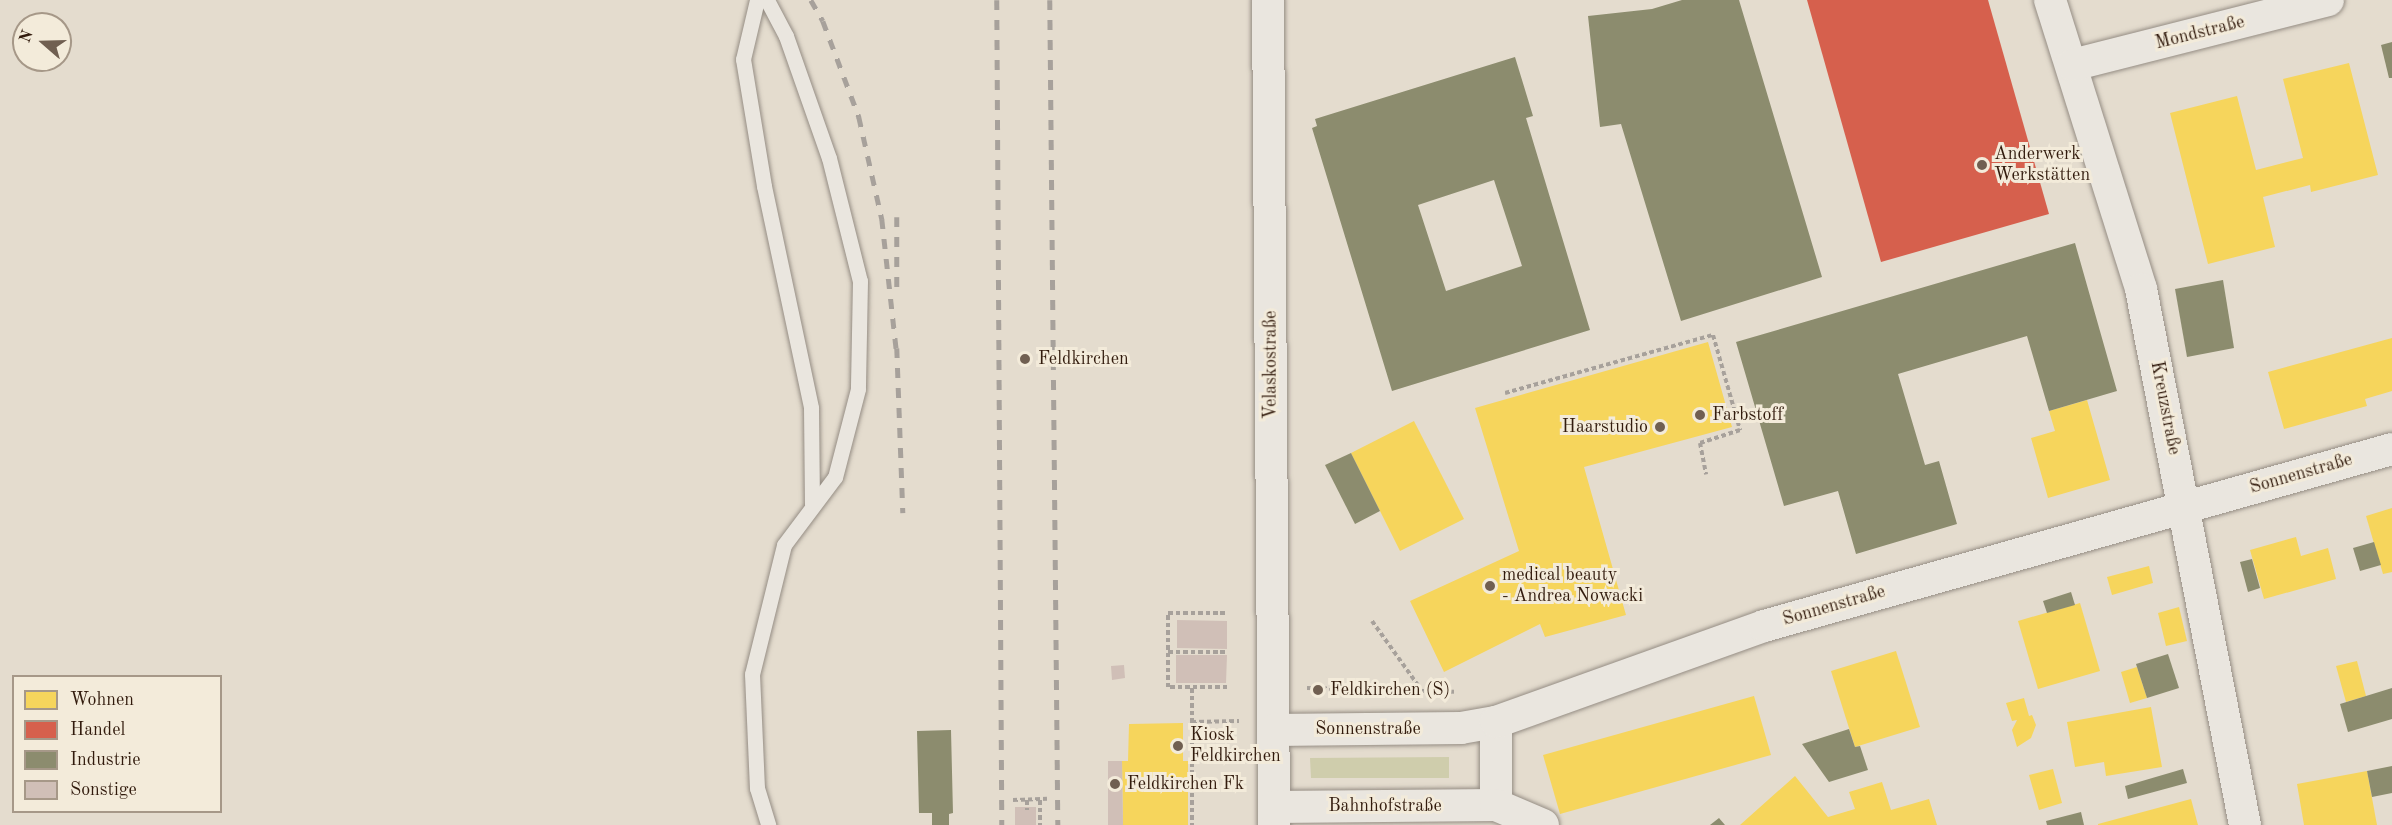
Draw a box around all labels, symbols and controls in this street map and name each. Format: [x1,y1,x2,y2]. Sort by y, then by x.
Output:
street label: Mondstraße [2153,11,2247,55]
north arrow [12,12,72,72]
text: N [17,28,37,45]
place label: Anderwerk Werkstätten [1994,144,2090,186]
marker: Anderwerk Werkstätten [1975,158,1989,172]
street label: Velaskostraße [1260,311,1282,419]
place label: Feldkirchen [1038,348,1129,370]
marker: Feldkirchen [1016,350,1034,368]
street label: Kreuzstraße [2145,359,2185,457]
place label: Farbstoff [1712,404,1783,426]
marker: Farbstoff [1693,408,1707,422]
place label: Haarstudio [1562,416,1648,438]
marker: Haarstudio [1653,420,1667,434]
street label: Sonnenstraße [2247,449,2355,499]
place label: medical beauty - Andrea Nowacki [1502,565,1643,608]
marker: medical beauty - Andrea Nowacki [1483,579,1497,593]
street label: Sonnenstraße [1780,581,1888,631]
legend [12,675,222,813]
place label: Feldkirchen (S) [1330,679,1450,701]
marker: Feldkirchen (S) [1311,683,1325,697]
text: Wohnen [70,691,134,709]
street label: Sonnenstraße [1315,718,1421,740]
text: Handel [70,721,125,739]
place label: Kiosk Feldkirchen [1190,725,1281,768]
marker: Kiosk Feldkirchen [1171,739,1185,753]
text: Industrie [70,751,140,769]
place label: Feldkirchen Fk [1127,773,1244,795]
marker: Feldkirchen Fk [1108,777,1122,791]
text: Sonstige [70,781,137,799]
street label: Bahnhofstraße [1328,795,1442,817]

